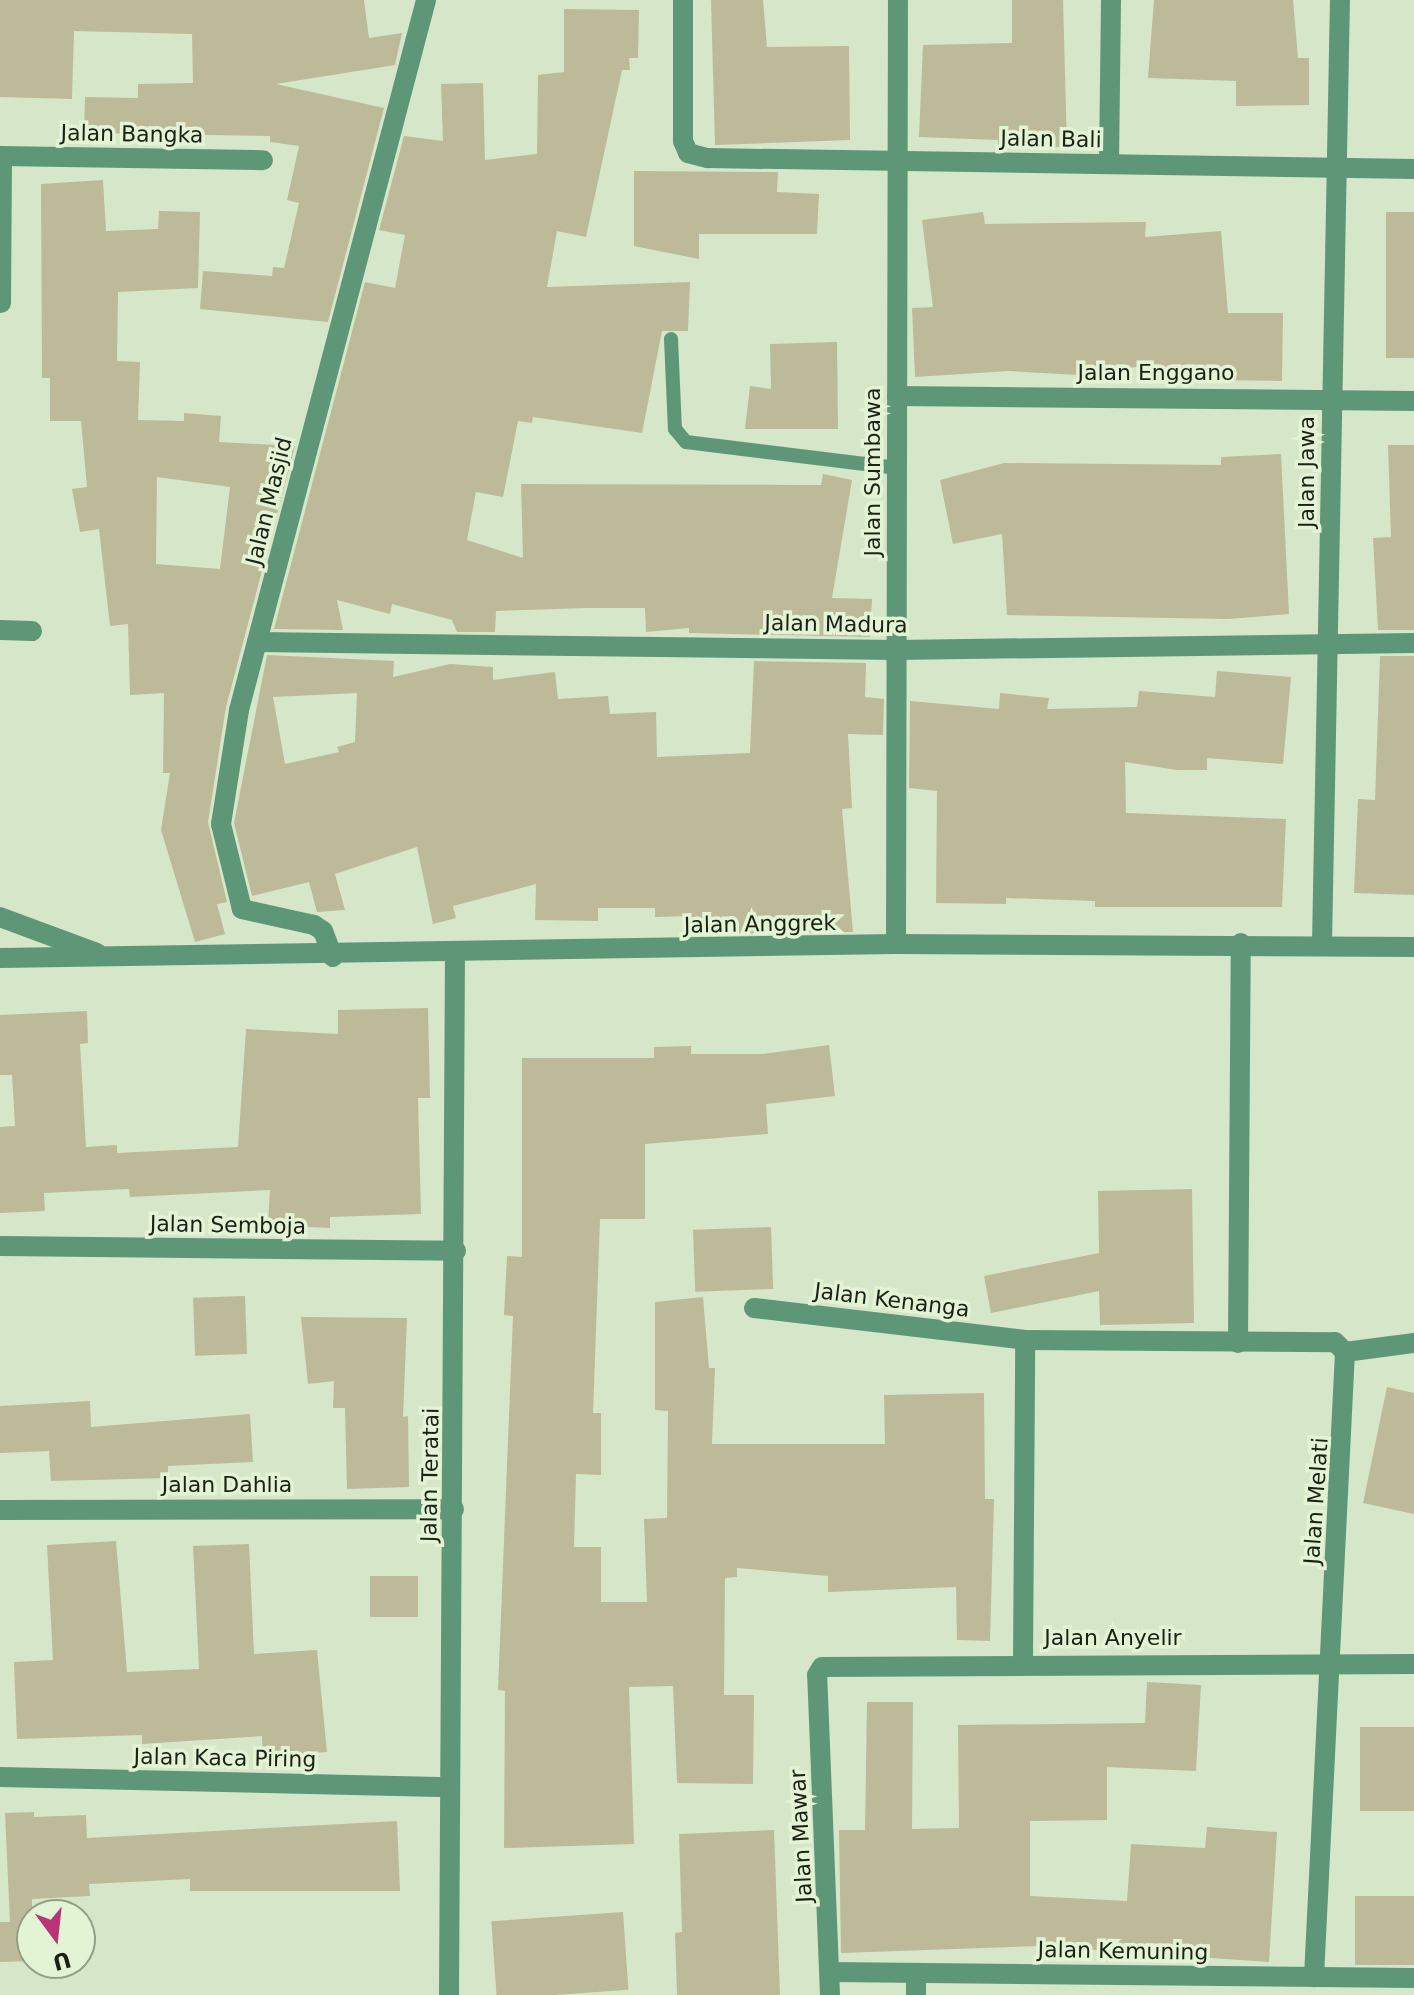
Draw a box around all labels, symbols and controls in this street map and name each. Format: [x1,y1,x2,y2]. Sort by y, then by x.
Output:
street label: Jalan Bangka [60,120,204,148]
street label: Jalan Bali [1000,125,1102,153]
street label: Jalan Enggano [1077,360,1235,386]
street label: Jalan Sumbawa [860,388,886,556]
street label: Jalan Jawa [1294,416,1320,528]
street label: Jalan Masjid [240,434,298,568]
street label: Jalan Madura [764,610,908,638]
street label: Jalan Anggrek [684,909,836,939]
street label: Jalan Semboja [150,1210,306,1240]
street label: Jalan Kenanga [813,1277,971,1323]
street label: Jalan Teratai [416,1408,444,1542]
street label: Jalan Melati [1298,1437,1334,1565]
street label: Jalan Dahlia [162,1472,292,1498]
street label: Jalan Anyelir [1044,1625,1182,1651]
street label: Jalan Kaca Piring [134,1743,316,1773]
street label: Jalan Mawar [784,1769,818,1903]
north arrow [16,1899,96,1979]
street label: Jalan Kemuning [1037,1936,1209,1966]
text: U [50,1946,74,1975]

